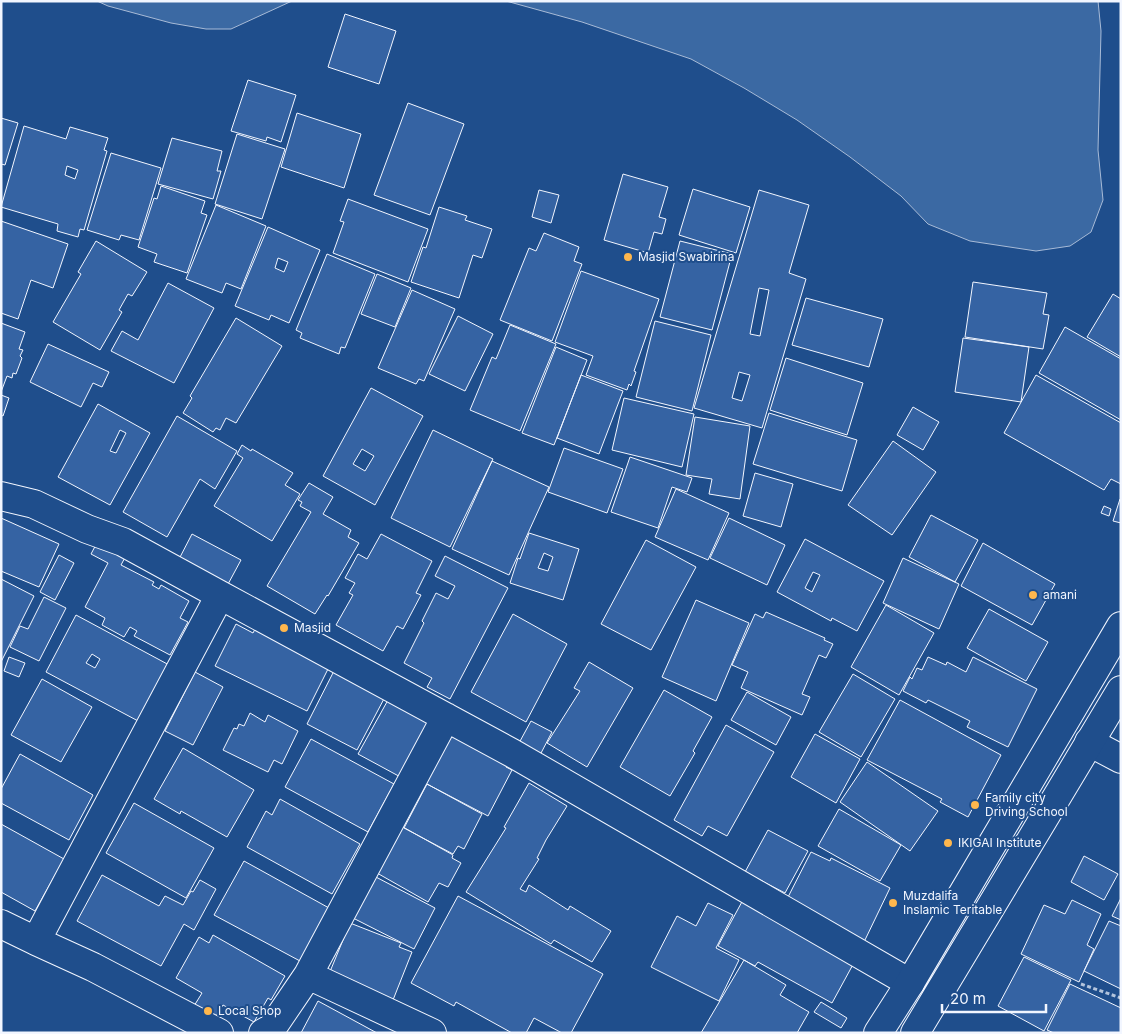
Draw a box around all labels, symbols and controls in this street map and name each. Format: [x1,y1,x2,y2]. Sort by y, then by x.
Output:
place label: Masjid Swabirina [638,249,734,264]
marker: Masjid Swabirina [622,251,634,263]
place label: amani [1043,587,1077,602]
marker: amani [1027,589,1039,601]
place label: Masjid [294,620,331,635]
marker: Masjid [278,622,290,634]
place label: Family city Driving School [985,790,1068,819]
marker: Family city Driving School [969,799,981,811]
place label: IKIGAI Institute [958,835,1041,850]
marker: IKIGAI Institute [942,837,954,849]
place label: Muzdalifa Inslamic Teritable [903,888,1002,917]
marker: Muzdalifa Inslamic Teritable [887,897,899,909]
scale bar [942,982,1046,1014]
text: 20 m [950,989,986,1008]
place label: Local Shop [218,1003,281,1018]
marker: Local Shop [202,1005,214,1017]

